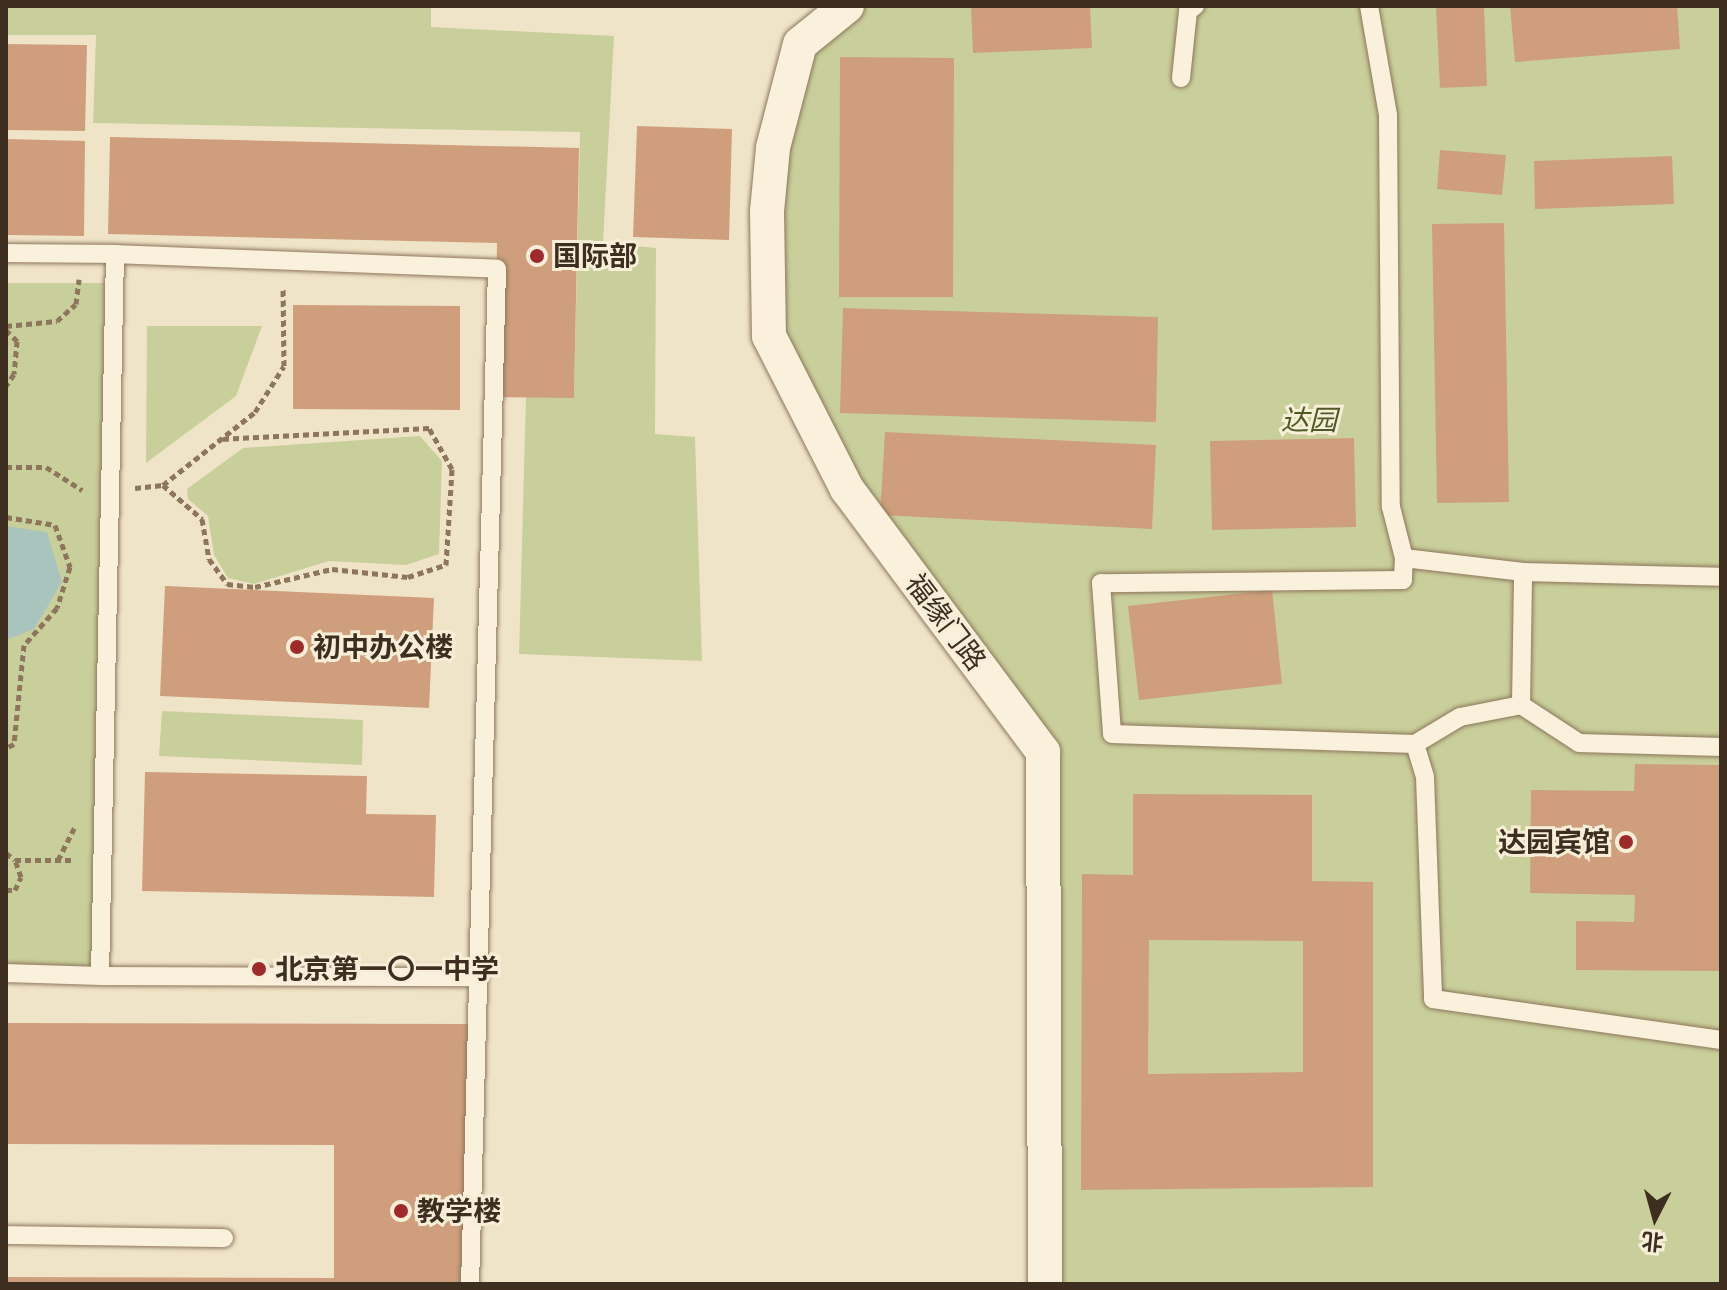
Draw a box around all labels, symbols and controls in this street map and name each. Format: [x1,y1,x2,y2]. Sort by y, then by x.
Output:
place label: 国际部 [553,239,637,273]
marker: 国际部 [528,247,546,265]
park label: 达园 [1281,403,1337,437]
street label: 福缘门路 [899,567,993,677]
place label: 初中办公楼 [313,630,453,664]
marker: 初中办公楼 [288,638,306,656]
place label: 达园宾馆 [1498,825,1610,859]
marker: 达园宾馆 [1617,833,1635,851]
place label: 北京第一〇一中学 [275,952,499,986]
marker: 北京第一〇一中学 [250,960,268,978]
north arrow [1615,1178,1695,1258]
place label: 教学楼 [417,1194,501,1228]
marker: 教学楼 [392,1202,410,1220]
text: 北 [1640,1227,1665,1257]

